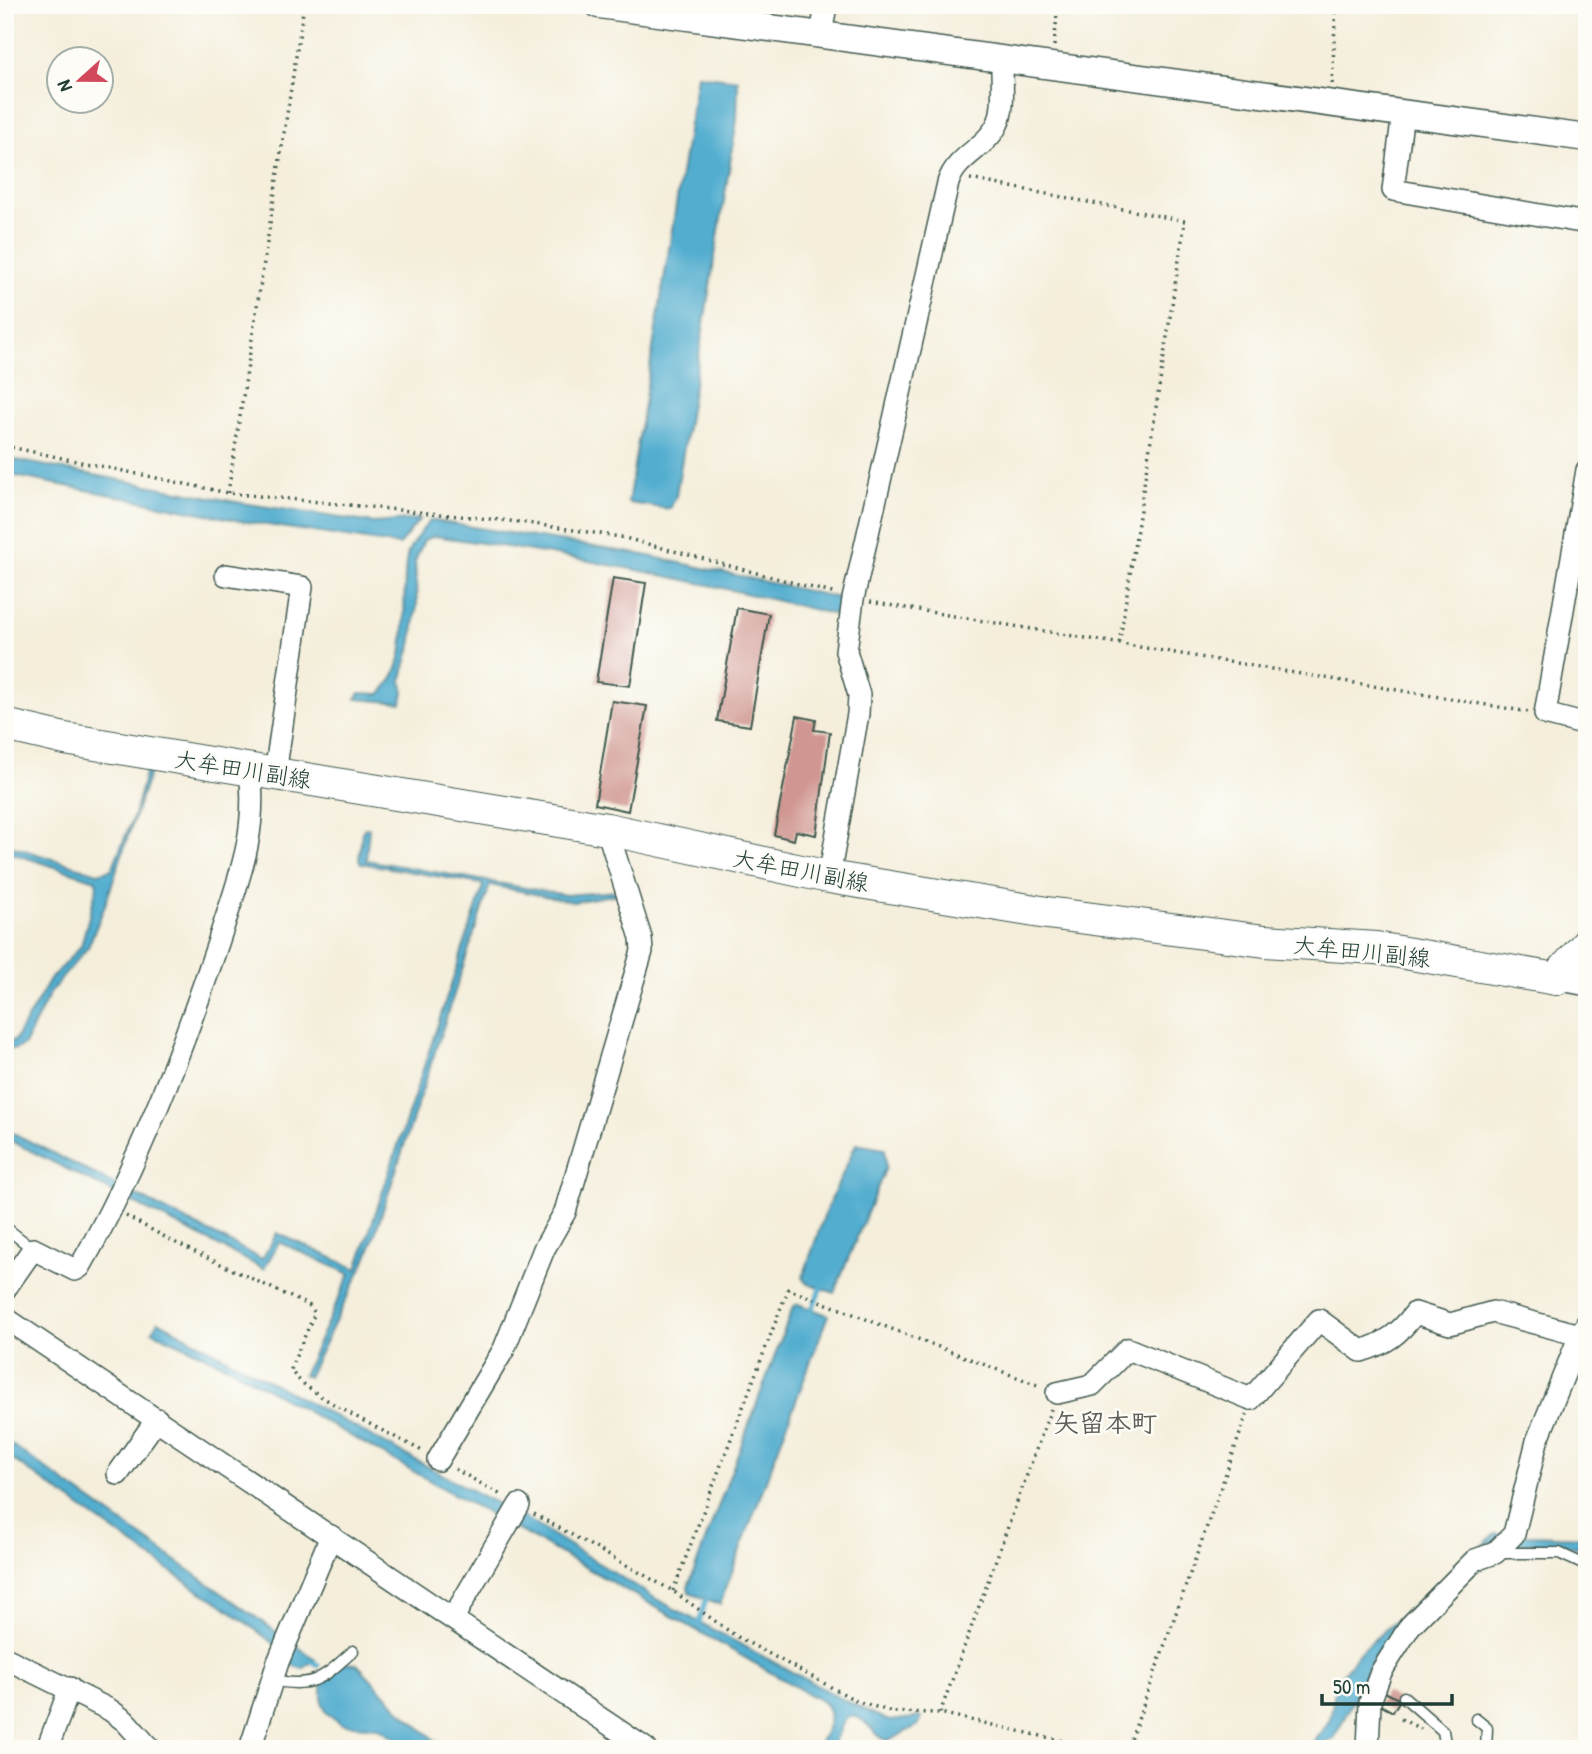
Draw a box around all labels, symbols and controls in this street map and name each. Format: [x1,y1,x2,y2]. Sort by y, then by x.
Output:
north arrow [46,46,116,116]
text: N [50,77,78,95]
street label: 大牟田川副線 [172,743,314,795]
street label: 大牟田川副線 [730,842,872,898]
street label: 大牟田川副線 [1292,928,1432,974]
district label: 矢留本町 [1053,1405,1157,1440]
scale bar [1322,1663,1452,1707]
text: 50 m [1333,1672,1370,1701]

